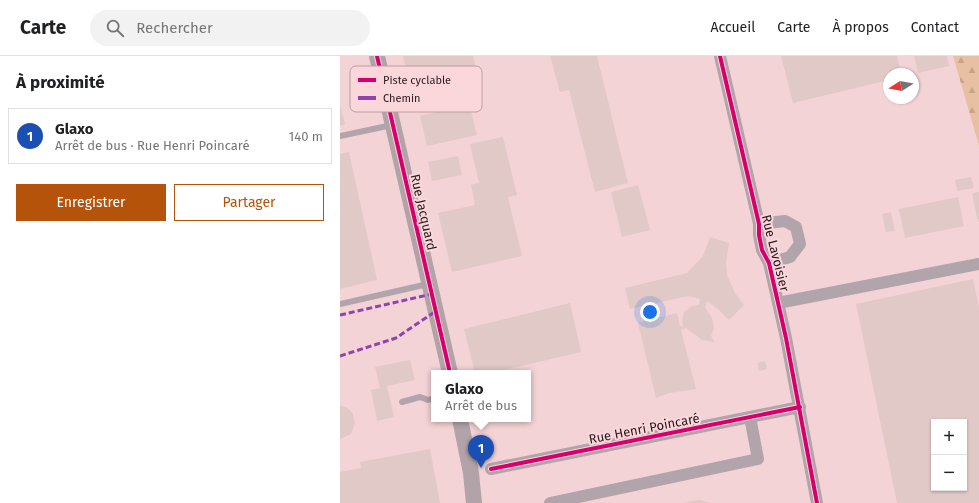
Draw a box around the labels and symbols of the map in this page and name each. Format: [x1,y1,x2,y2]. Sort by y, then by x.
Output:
legend [350,66,482,112]
north arrow [883,68,919,104]
text: Piste cyclable [383,74,451,87]
text: Chemin [383,92,420,105]
street label: Rue Jacquard [407,173,440,252]
street label: Rue Lavoisier [759,213,792,293]
your location [640,302,660,322]
street label: Rue Henri Poincaré [587,410,701,447]
pin: 1 [468,435,494,468]

